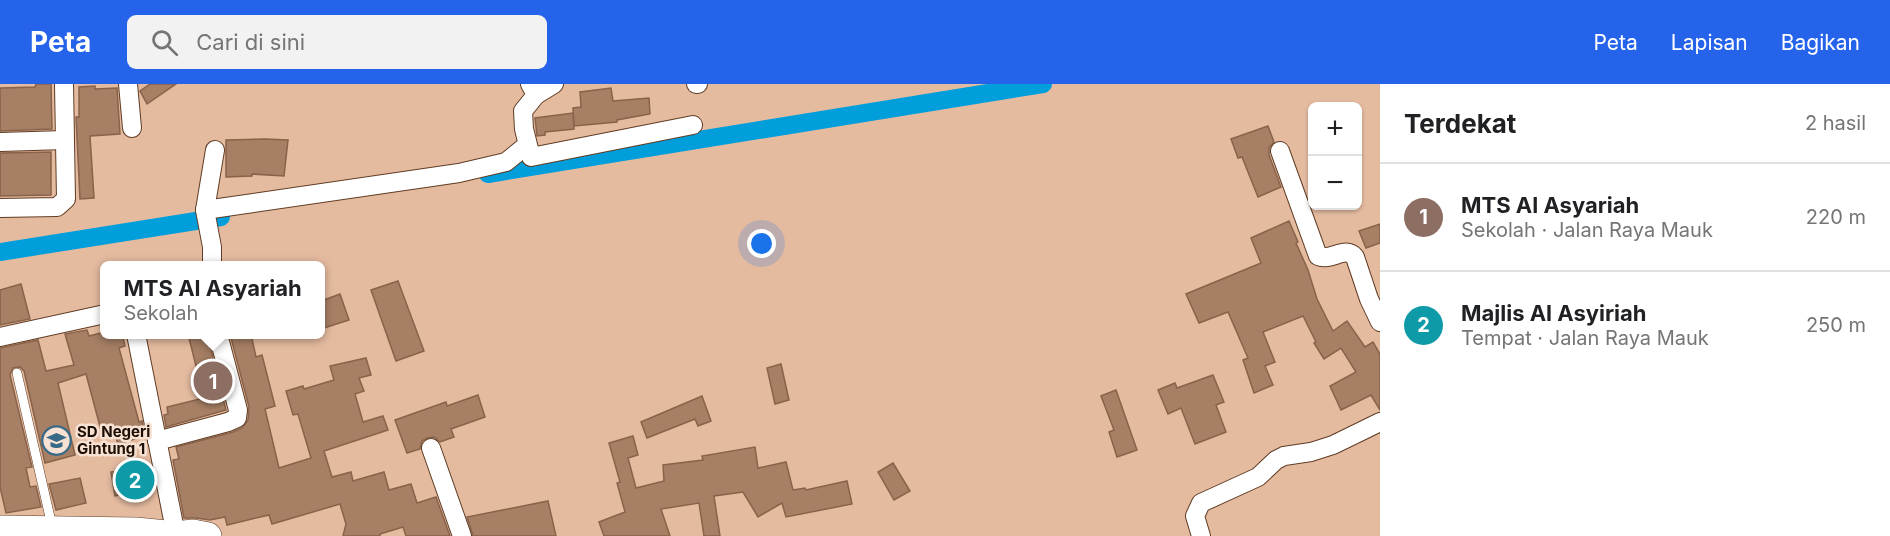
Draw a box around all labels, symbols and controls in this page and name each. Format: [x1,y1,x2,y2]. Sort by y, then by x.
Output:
search box [127,15,547,69]
text: Peta [30,25,91,59]
icon: search [148,26,181,59]
text: Cari di sini [196,29,305,55]
text: Peta [1594,30,1638,55]
text: Lapisan [1671,30,1748,55]
text: Bagikan [1781,30,1860,55]
map controls [1308,102,1362,210]
button: + [1308,102,1362,156]
text: Terdekat [1404,108,1516,139]
text: 2 hasil [1805,111,1866,135]
button: − [1308,156,1362,210]
text: MTS Al Asyariah [1461,192,1639,218]
text: 1 [1419,205,1428,229]
text: 220 m [1806,205,1866,229]
text: Sekolah · Jalan Raya Mauk [1461,218,1713,242]
your location [747,229,776,258]
popup [100,261,325,339]
text: MTS Al Asyariah [123,275,302,301]
text: Majlis Al Asyiriah [1461,300,1647,326]
text: Sekolah [123,301,198,325]
text: 2 [1417,313,1430,337]
text: 250 m [1806,313,1866,337]
text: Tempat · Jalan Raya Mauk [1461,326,1709,350]
pin: 1 [194,358,232,404]
place label: SD Negeri Gintung 1 [77,422,150,458]
school or university icon: SD Negeri Gintung 1 [40,424,72,456]
pin: 2 [116,458,154,502]

